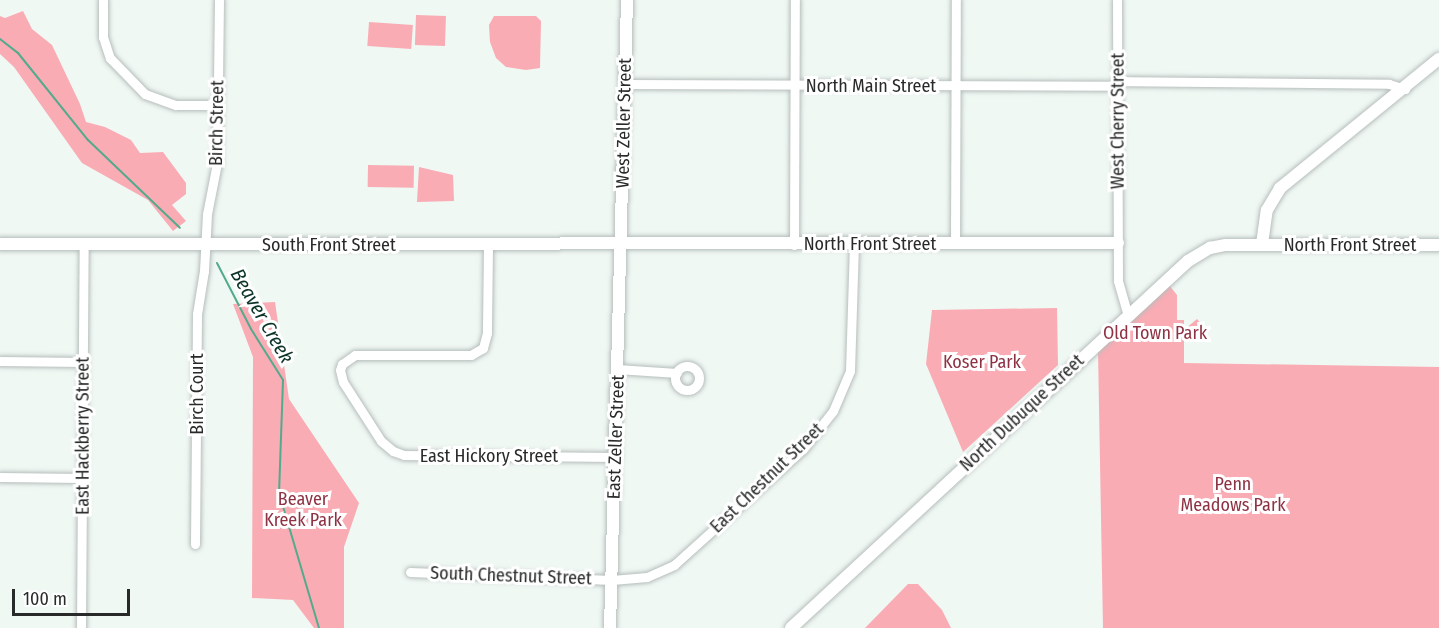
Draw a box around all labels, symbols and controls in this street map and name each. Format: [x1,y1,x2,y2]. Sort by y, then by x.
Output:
street label: West Cherry Street [1107,53,1129,189]
street label: West Zeller Street [612,58,636,188]
street label: North Main Street [806,75,936,97]
street label: Birch Street [205,80,229,166]
street label: North Front Street [804,233,936,255]
street label: South Front Street [262,234,396,256]
street label: North Front Street [1284,234,1416,256]
water label: Beaver Creek [225,264,299,368]
park label: Old Town Park [1103,322,1207,344]
street label: North Dubuque Street [956,350,1088,476]
park label: Koser Park [943,351,1021,373]
street label: Birch Court [186,353,208,435]
street label: East Hackberry Street [72,357,94,515]
street label: East Zeller Street [603,374,629,500]
street label: East Chestnut Street [706,419,828,537]
street label: East Hickory Street [420,445,558,467]
park label: Penn Meadows Park [1180,474,1286,516]
park label: Beaver Kreek Park [264,489,342,532]
street label: South Chestnut Street [430,562,592,590]
scale bar [15,577,134,615]
text: 100 m [23,588,67,610]

